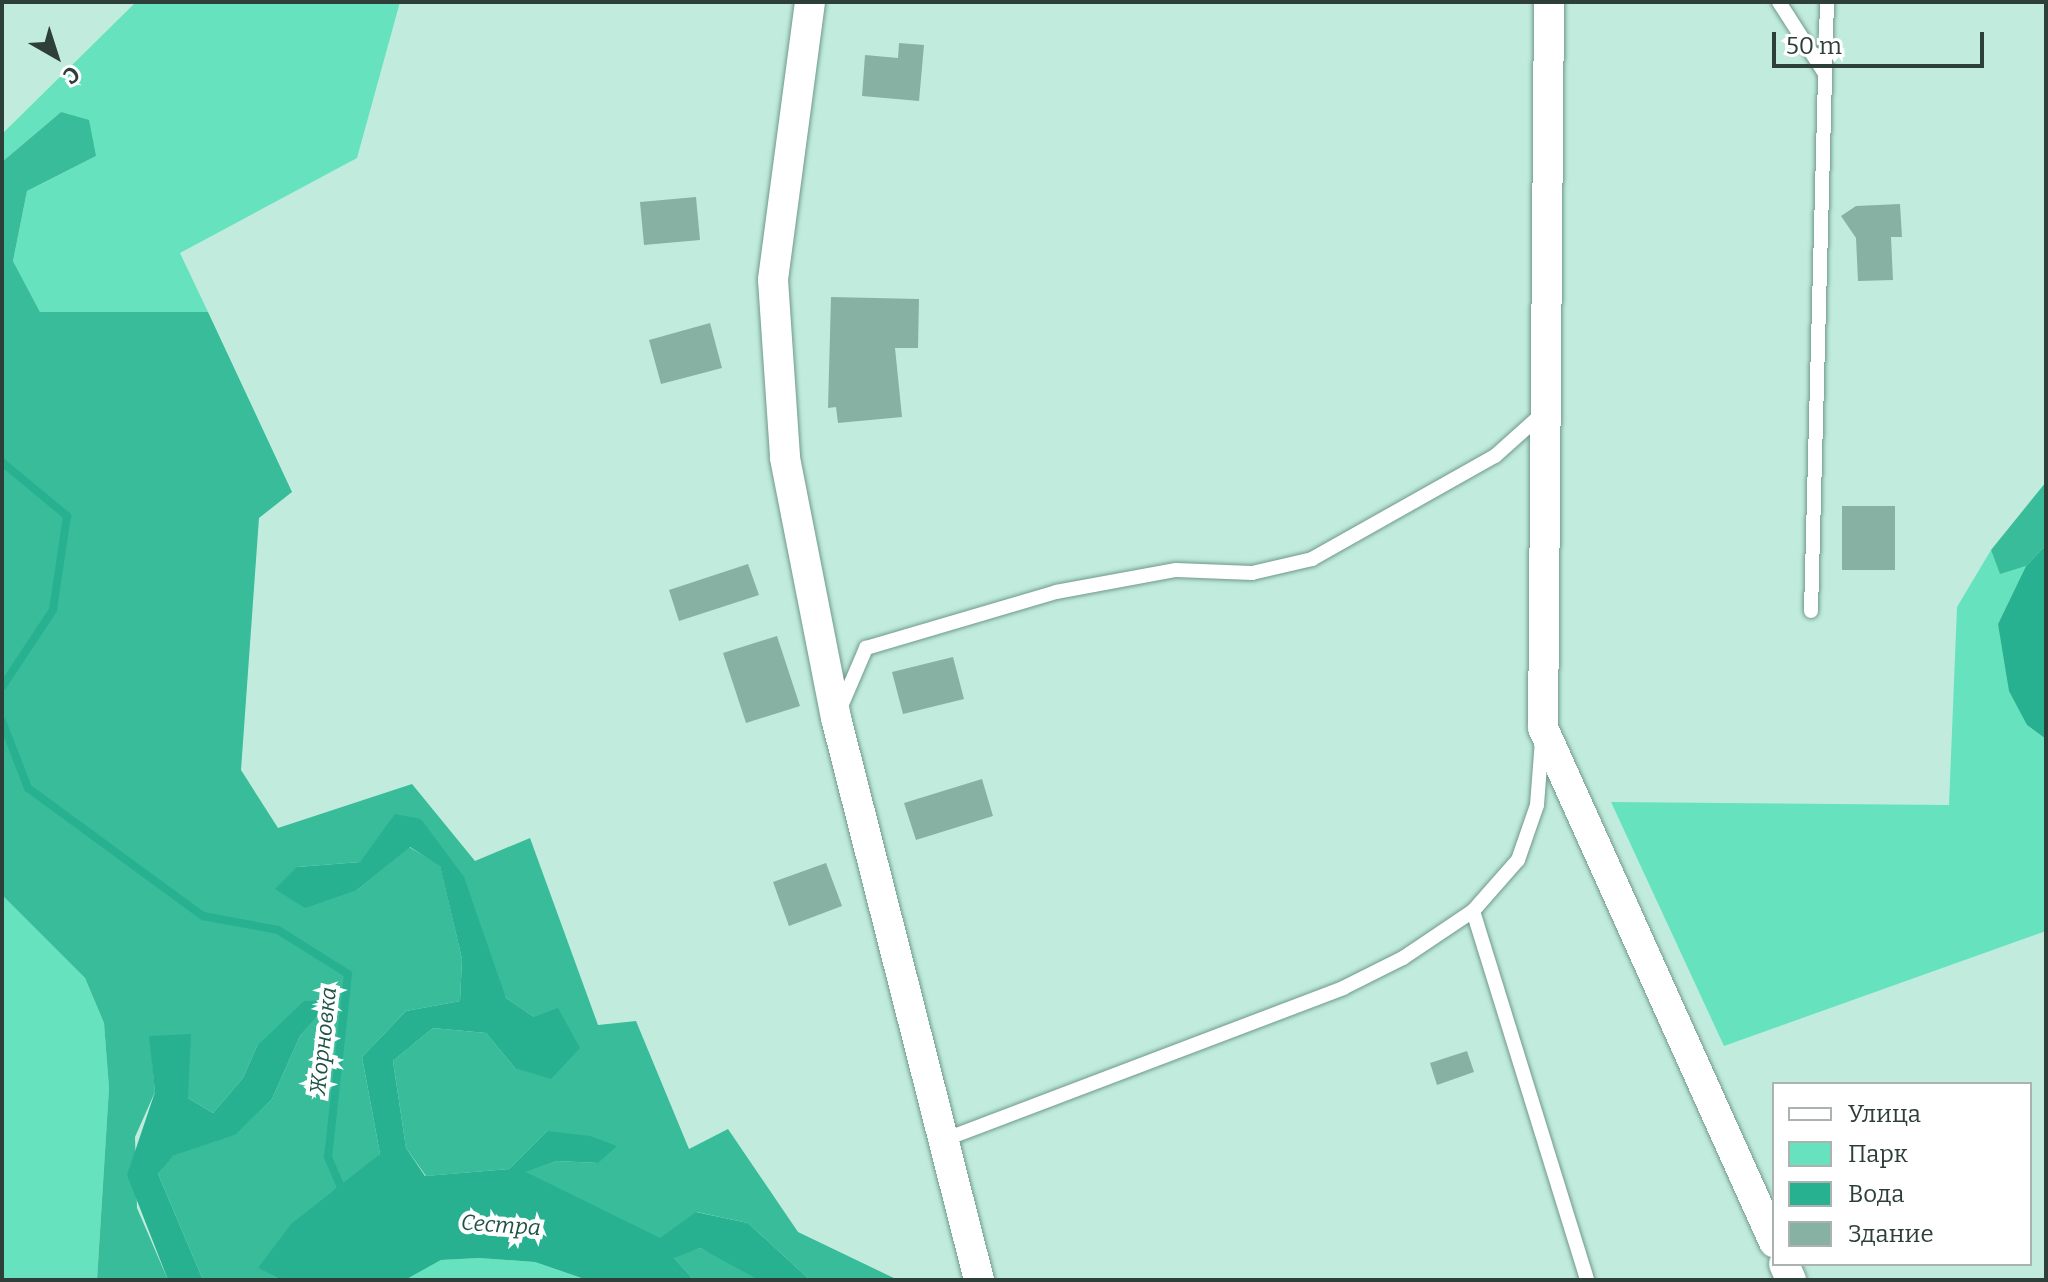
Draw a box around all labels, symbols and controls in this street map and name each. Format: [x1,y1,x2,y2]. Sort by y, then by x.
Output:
north arrow [16,16,96,96]
scale bar [1776,16,1988,66]
text: 50 m [1786,32,1842,60]
text: С [58,60,85,90]
water label: Жорновка [304,986,342,1096]
legend [1772,1082,2032,1266]
text: Улица [1848,1100,1921,1128]
text: Парк [1848,1140,1908,1168]
text: Вода [1848,1180,1904,1208]
water label: Сестра [460,1209,542,1241]
text: Здание [1848,1220,1934,1248]

